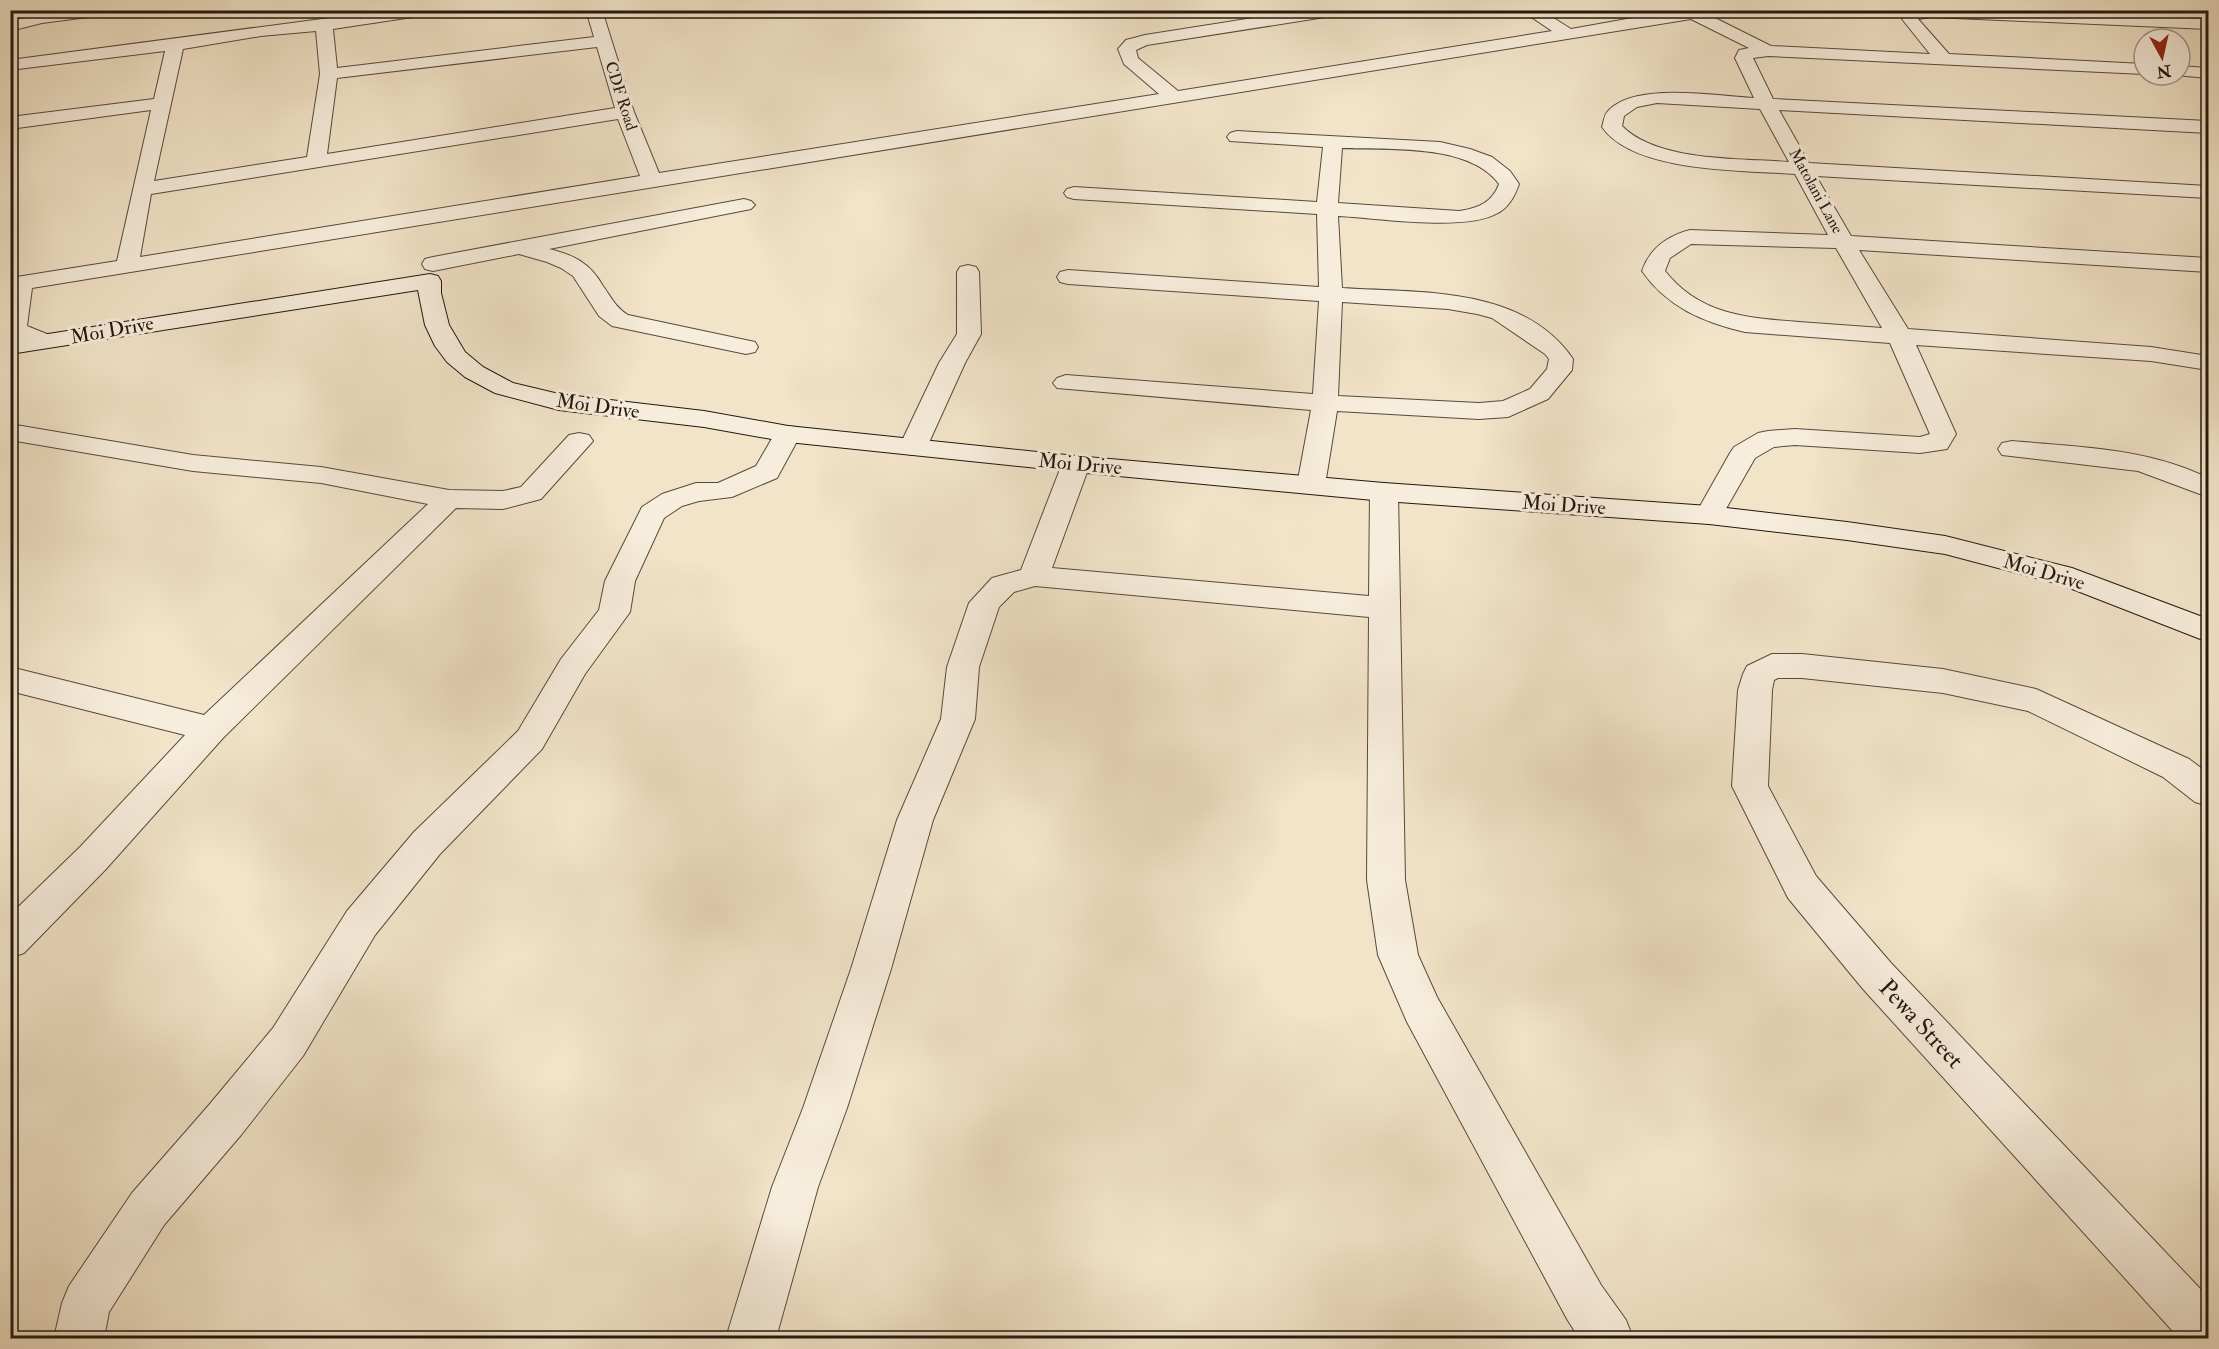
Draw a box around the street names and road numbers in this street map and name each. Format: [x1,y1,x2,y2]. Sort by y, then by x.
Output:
street label: CDF Road [600,59,642,133]
street label: Matolani Lane [1784,145,1848,237]
street label: Moi Drive [69,310,155,350]
street label: Moi Drive [555,388,641,424]
street label: Moi Drive [1037,448,1123,480]
street label: Moi Drive [1521,490,1607,520]
street label: Moi Drive [2000,548,2088,596]
street label: Pewa Street [1872,973,1970,1075]

